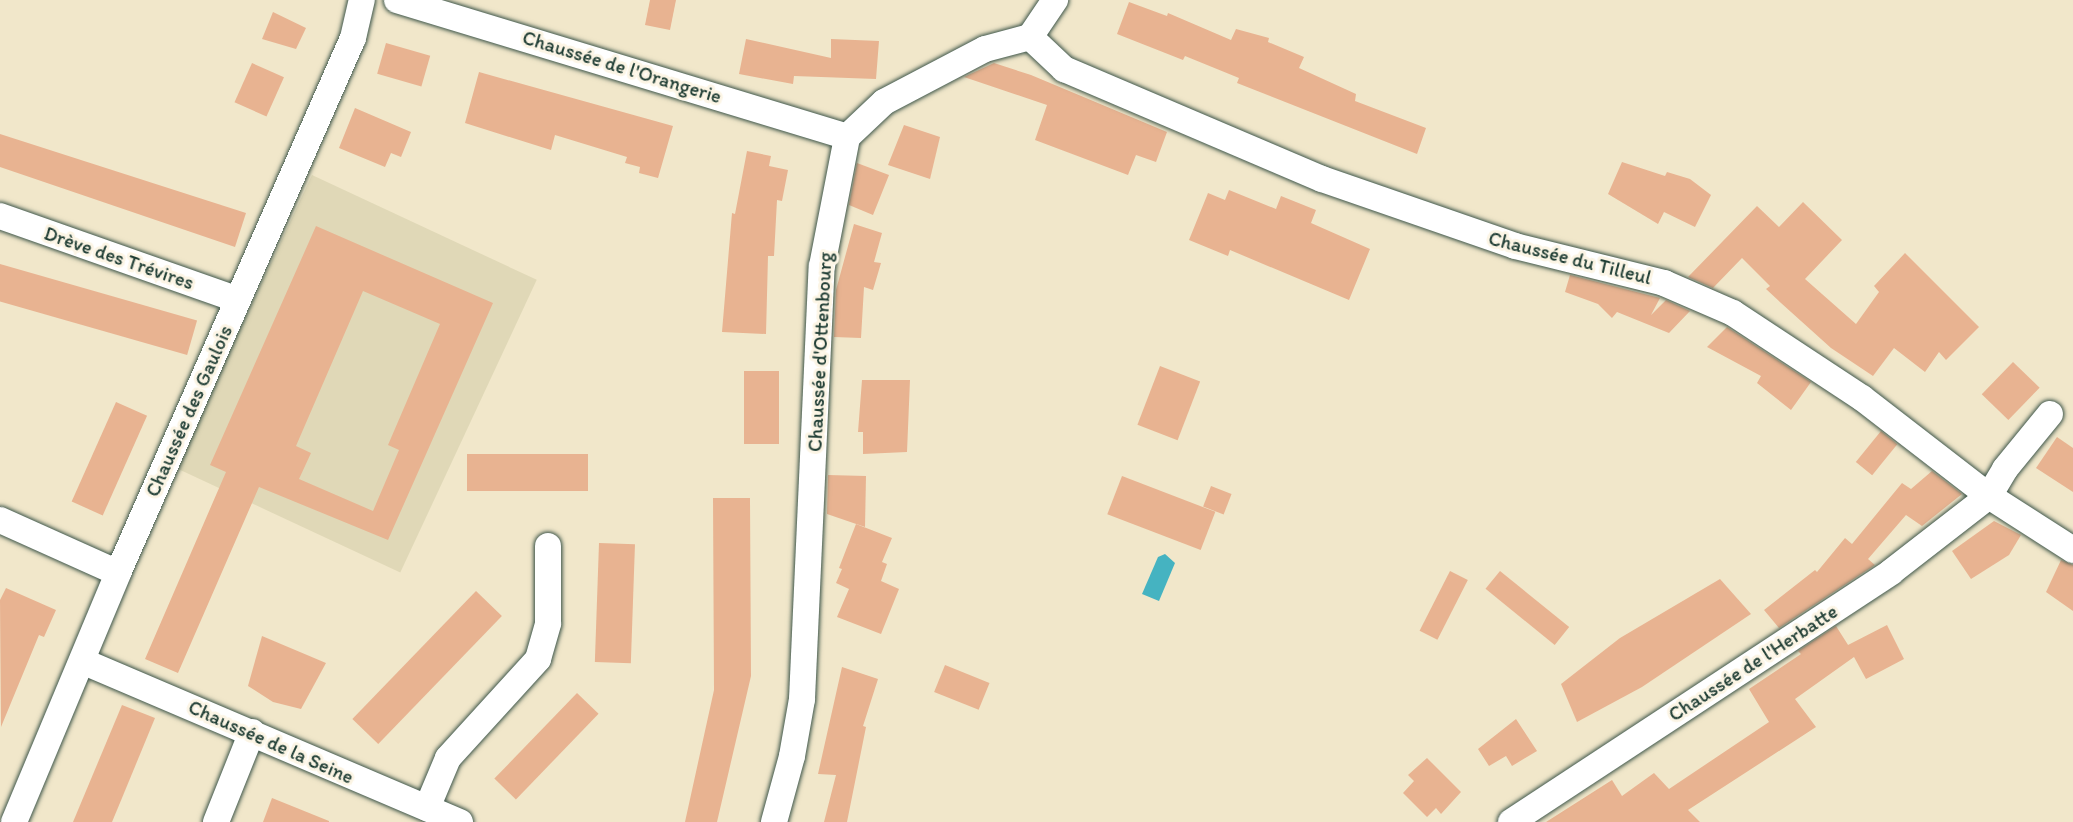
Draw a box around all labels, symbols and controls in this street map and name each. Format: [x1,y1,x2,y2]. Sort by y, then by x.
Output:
street label: Chaussée de l'Orangerie [520,25,724,109]
street label: Drève des Trévires [41,221,197,295]
street label: Chaussée du Tilleul [1486,226,1654,290]
street label: Chaussée d'Ottenbourg [803,251,837,453]
street label: Chaussée des Gaulois [140,321,238,501]
street label: Chaussée de l'Herbatte [1664,600,1842,726]
street label: Chaussée de la Seine [184,695,358,789]

